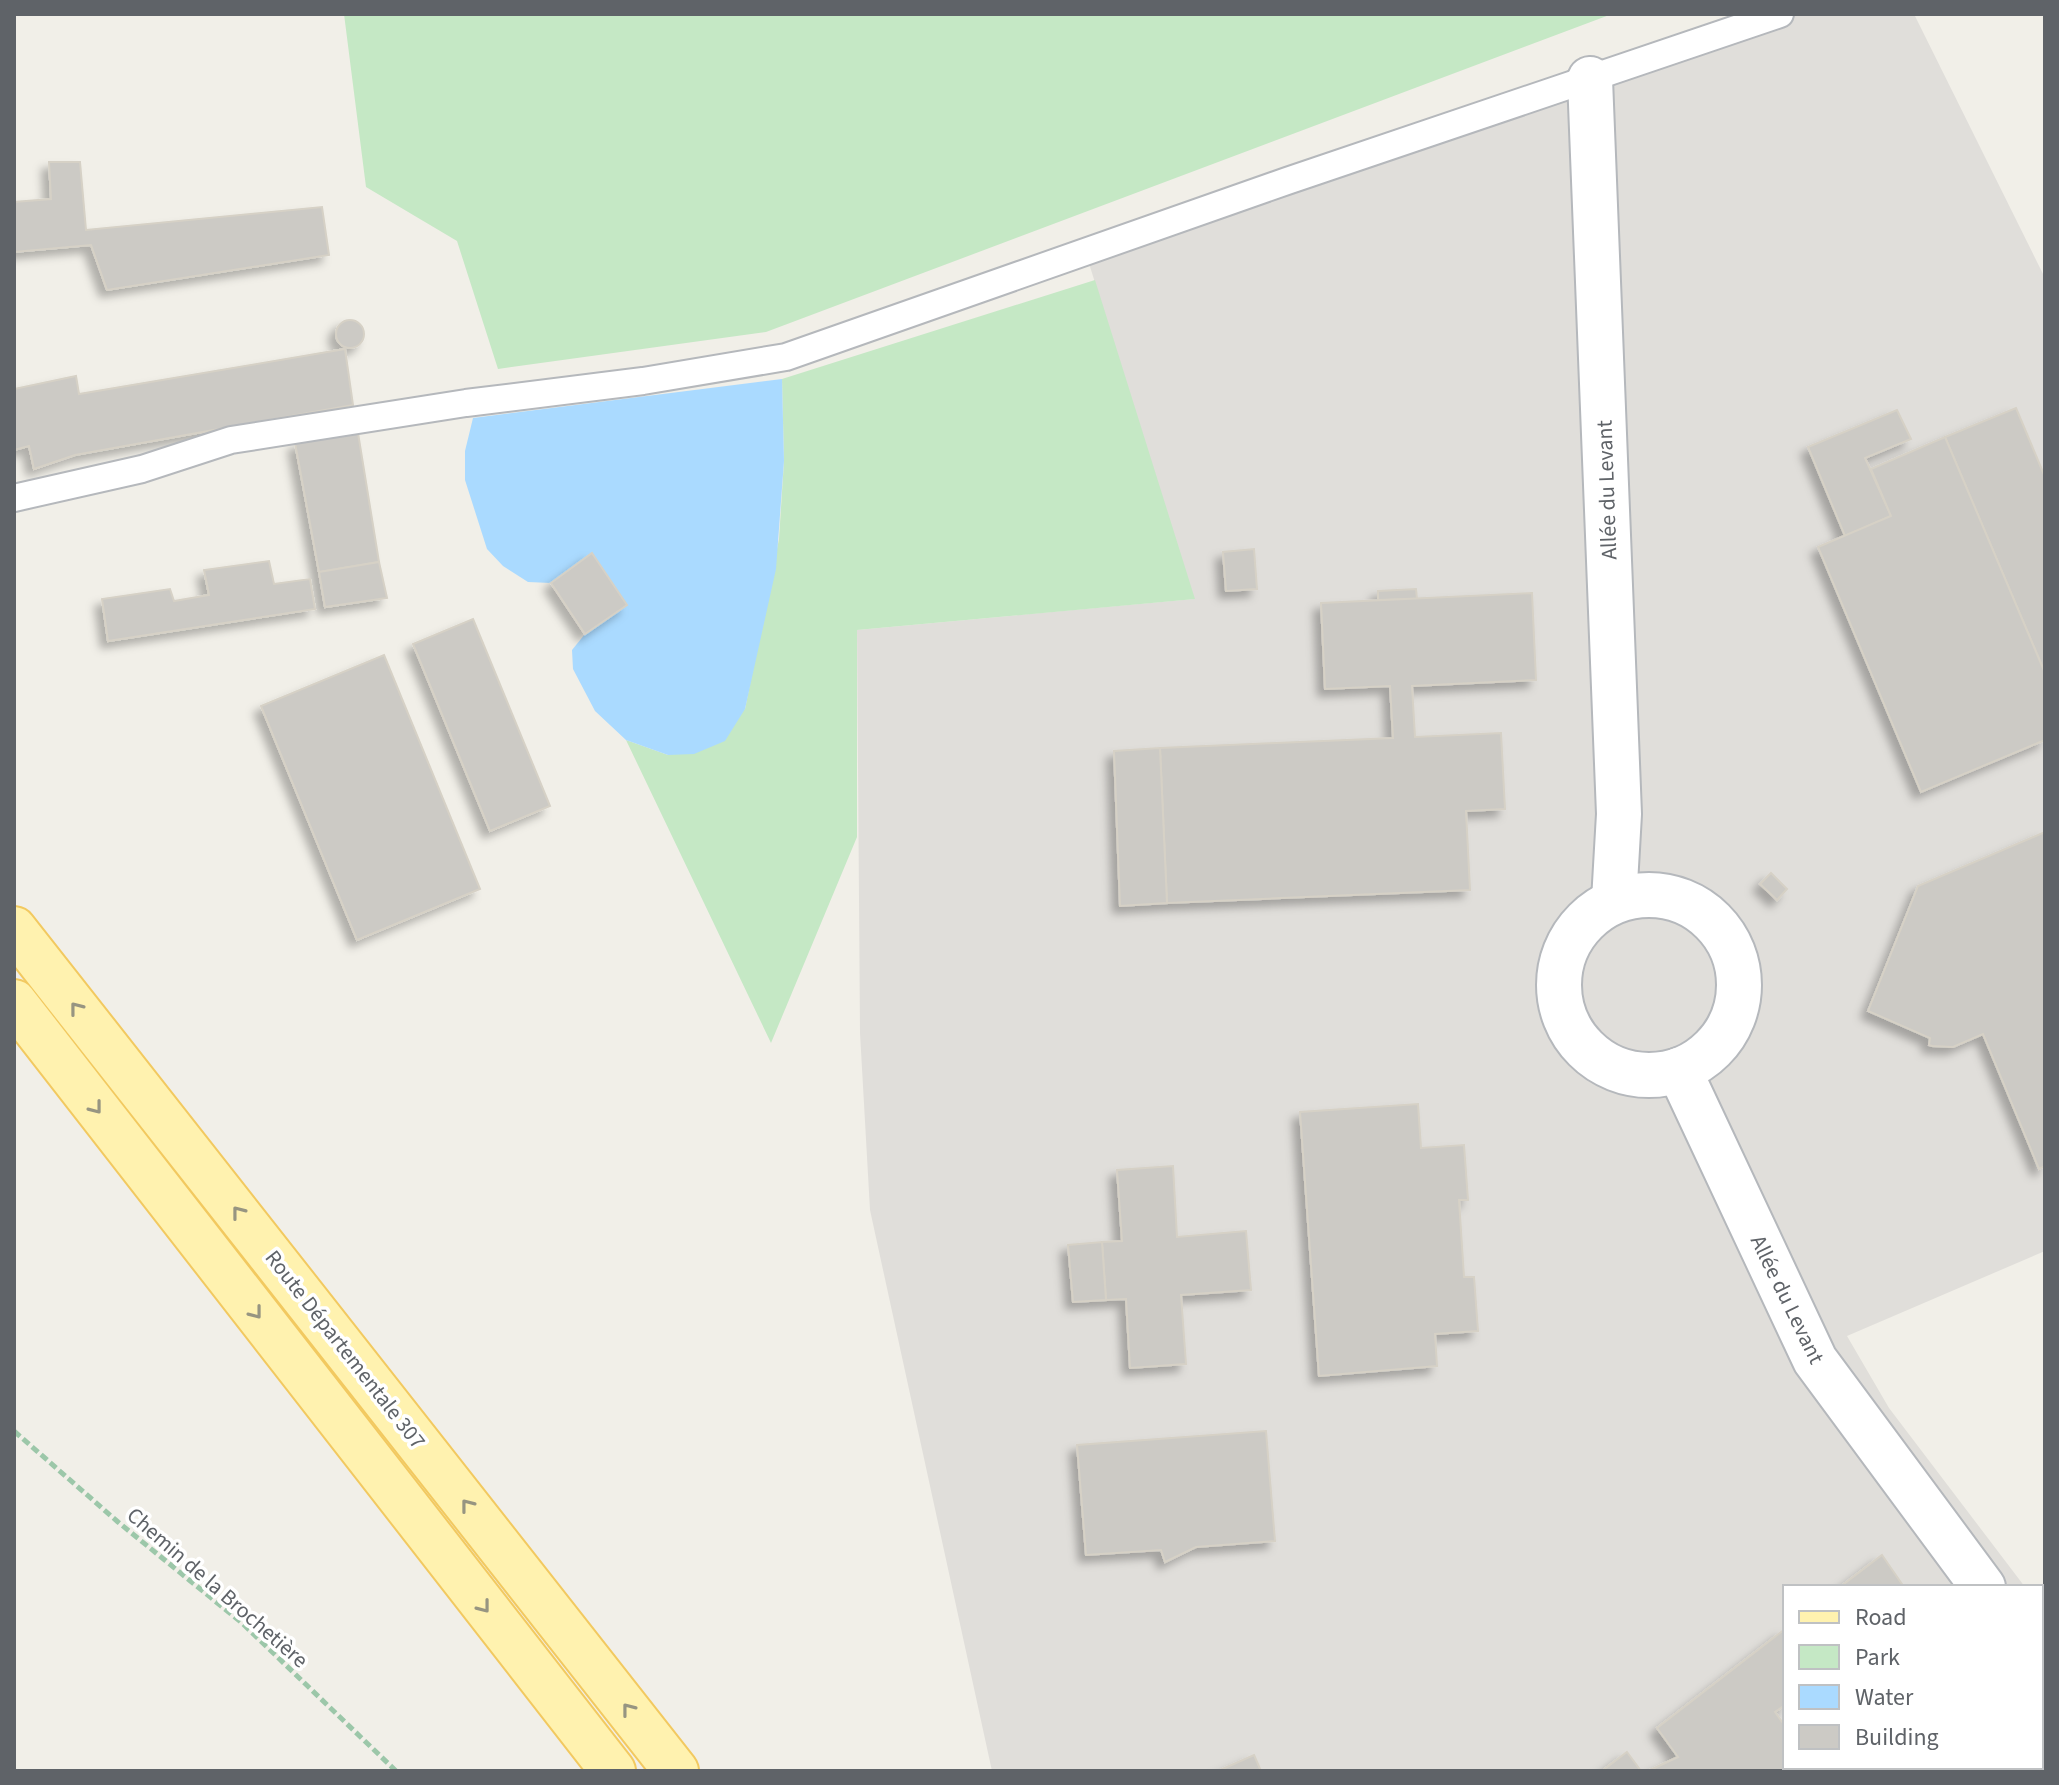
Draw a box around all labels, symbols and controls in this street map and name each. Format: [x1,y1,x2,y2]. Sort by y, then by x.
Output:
street label: Allée du Levant [1589,419,1625,560]
one-way arrow [72,1002,86,1017]
one-way arrow [87,1099,101,1114]
one-way arrow [233,1206,247,1221]
street label: Allée du Levant [1742,1230,1832,1370]
street label: Route Départementale 307 [257,1243,433,1456]
one-way arrow [246,1304,260,1319]
one-way arrow [463,1499,477,1514]
street label: Chemin de la Brochetière [120,1500,315,1676]
legend [1783,1585,2043,1769]
one-way arrow [475,1598,489,1613]
text: Road [1855,1600,1907,1635]
text: Park [1855,1640,1900,1675]
text: Water [1855,1680,1914,1715]
one-way arrow [623,1703,637,1718]
text: Building [1855,1720,1939,1755]

